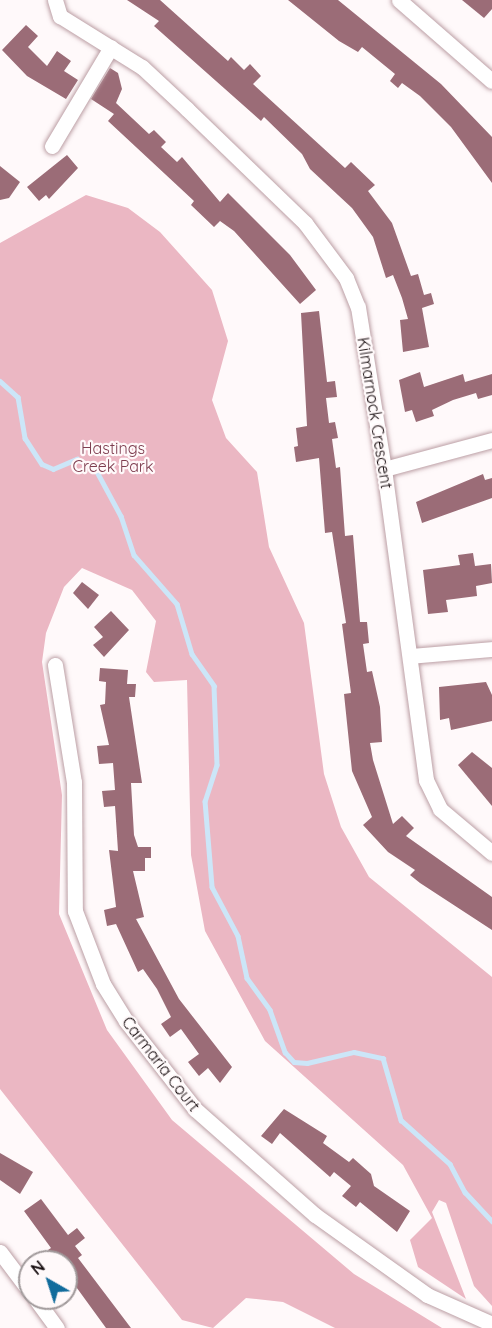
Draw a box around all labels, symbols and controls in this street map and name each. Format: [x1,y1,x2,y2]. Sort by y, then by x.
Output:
street label: Kilmarnock Crescent [354,336,396,490]
park label: Hastings Creek Park [72,438,154,476]
street label: Carmaria Court [118,1013,204,1115]
north arrow [18,1250,78,1310]
text: N [27,1256,49,1279]

